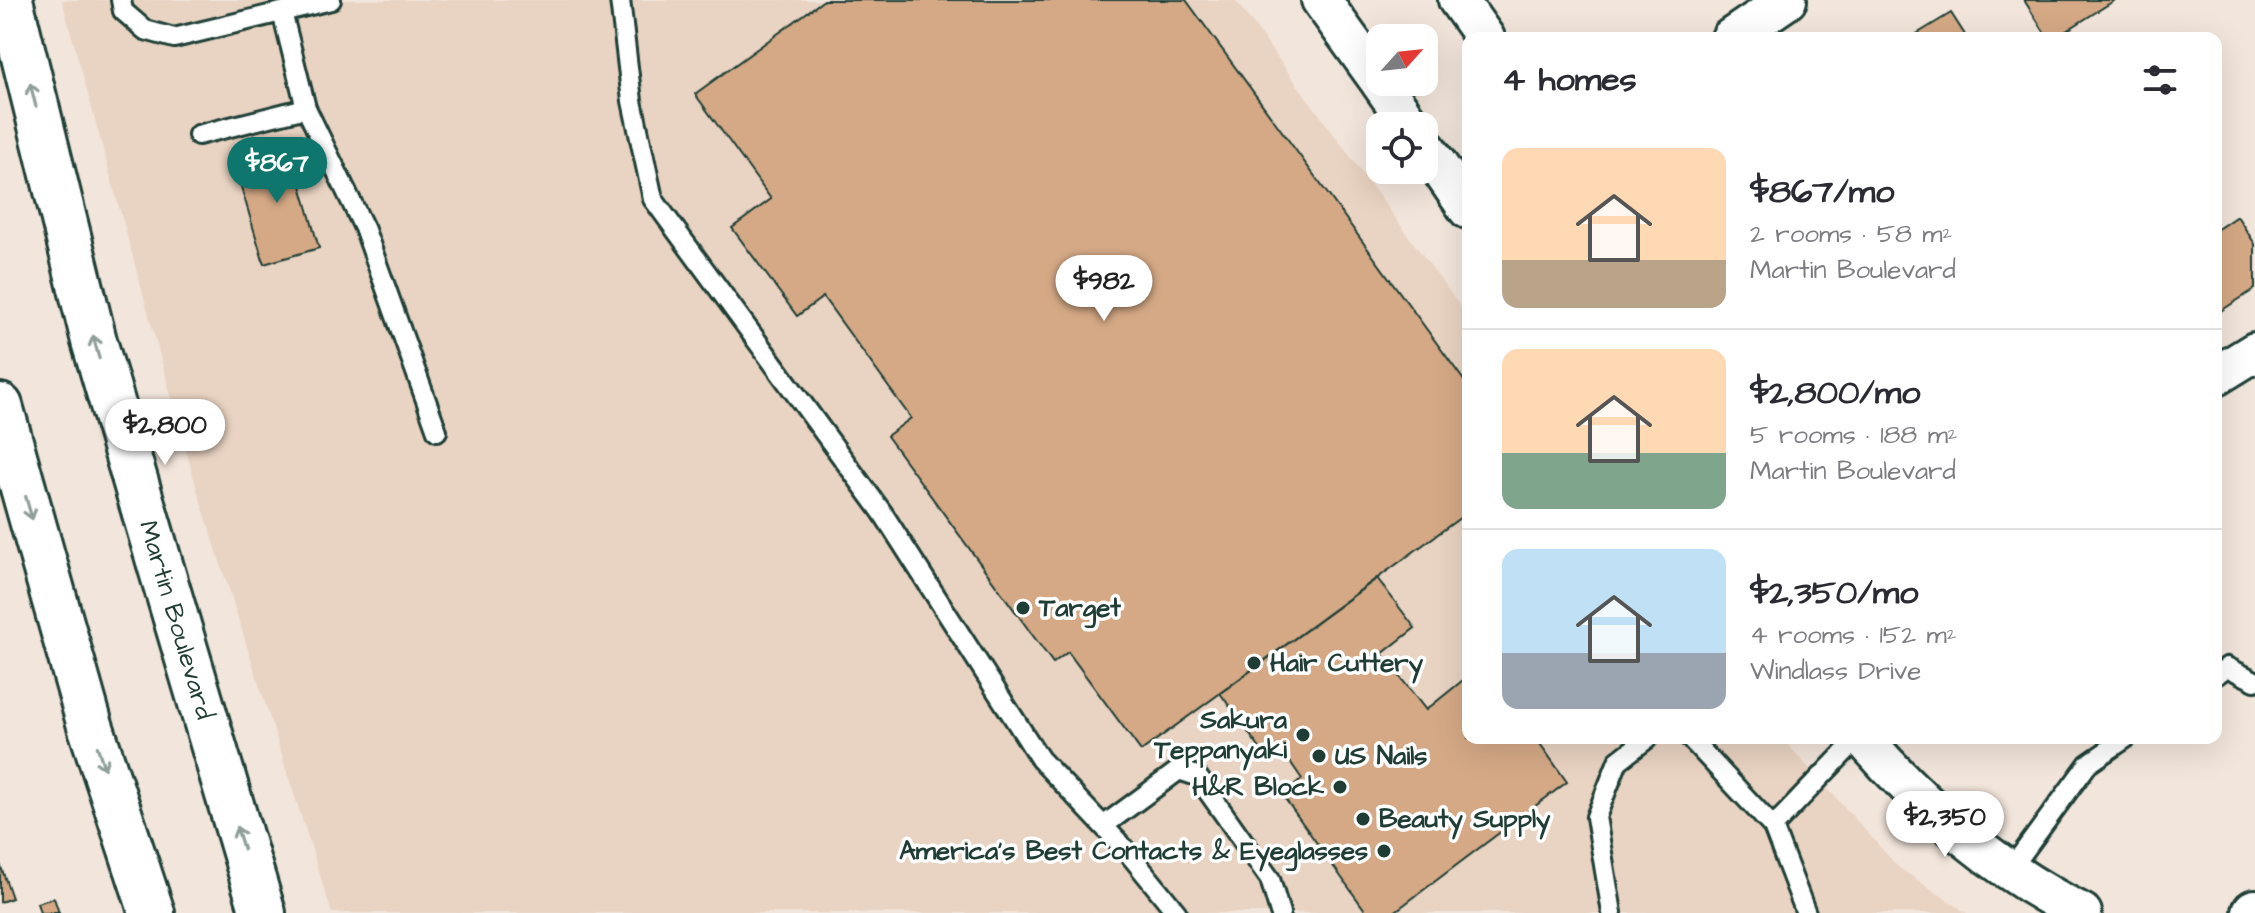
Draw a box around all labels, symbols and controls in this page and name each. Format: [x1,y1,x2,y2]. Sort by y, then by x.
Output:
north arrow [1366,24,1438,96]
map controls [1366,24,1438,184]
text: 4 homes [1502,56,1637,104]
icon: filters [2138,58,2182,102]
one-way arrow [25,82,40,108]
button: locate [1366,112,1438,184]
pin: $867 [230,137,324,205]
text: $867 [245,145,309,181]
text: $867/mo [1750,168,1894,216]
icon: home [1566,180,1662,276]
text: 2 rooms · 58 m² [1750,216,1952,252]
text: Martin Boulevard [1750,252,1956,288]
pin: $982 [1057,255,1151,323]
text: $982 [1073,263,1135,299]
one-way arrow [88,335,103,361]
text: $2,800/mo [1750,369,1920,417]
icon: home [1566,381,1662,477]
pin: $2,800 [100,399,230,467]
text: $2,800 [123,407,207,443]
text: 5 rooms · 188 m² [1750,417,1958,453]
text: Martin Boulevard [1750,453,1956,489]
one-way arrow [22,495,37,521]
street label: Martin Boulevard [130,516,223,724]
text: $2,350/mo [1750,569,1918,617]
icon: home [1566,581,1662,677]
place label: Target [1038,590,1121,629]
marker: Target [1014,599,1032,617]
text: 4 rooms · 152 m² [1750,617,1956,653]
place label: Hair Cuttery [1270,645,1424,684]
text: Windlass Drive [1750,653,1921,689]
marker: Hair Cuttery [1245,654,1263,672]
place label: Sakura Teppanyaki [1153,702,1288,771]
marker: Sakura Teppanyaki [1294,726,1312,744]
place label: US Nails [1335,738,1427,774]
one-way arrow [95,745,110,770]
marker: US Nails [1310,747,1328,765]
place label: H&R Block [1192,769,1325,805]
marker: H&R Block [1331,778,1349,796]
pin: $2,350 [1880,791,2010,859]
text: $2,350 [1904,799,1986,835]
place label: Beauty Supply [1379,801,1551,840]
marker: Beauty Supply [1354,810,1372,828]
one-way arrow [232,826,247,852]
place label: America's Best Contacts & Eyeglasses [899,833,1368,872]
marker: America's Best Contacts & Eyeglasses [1375,842,1393,860]

